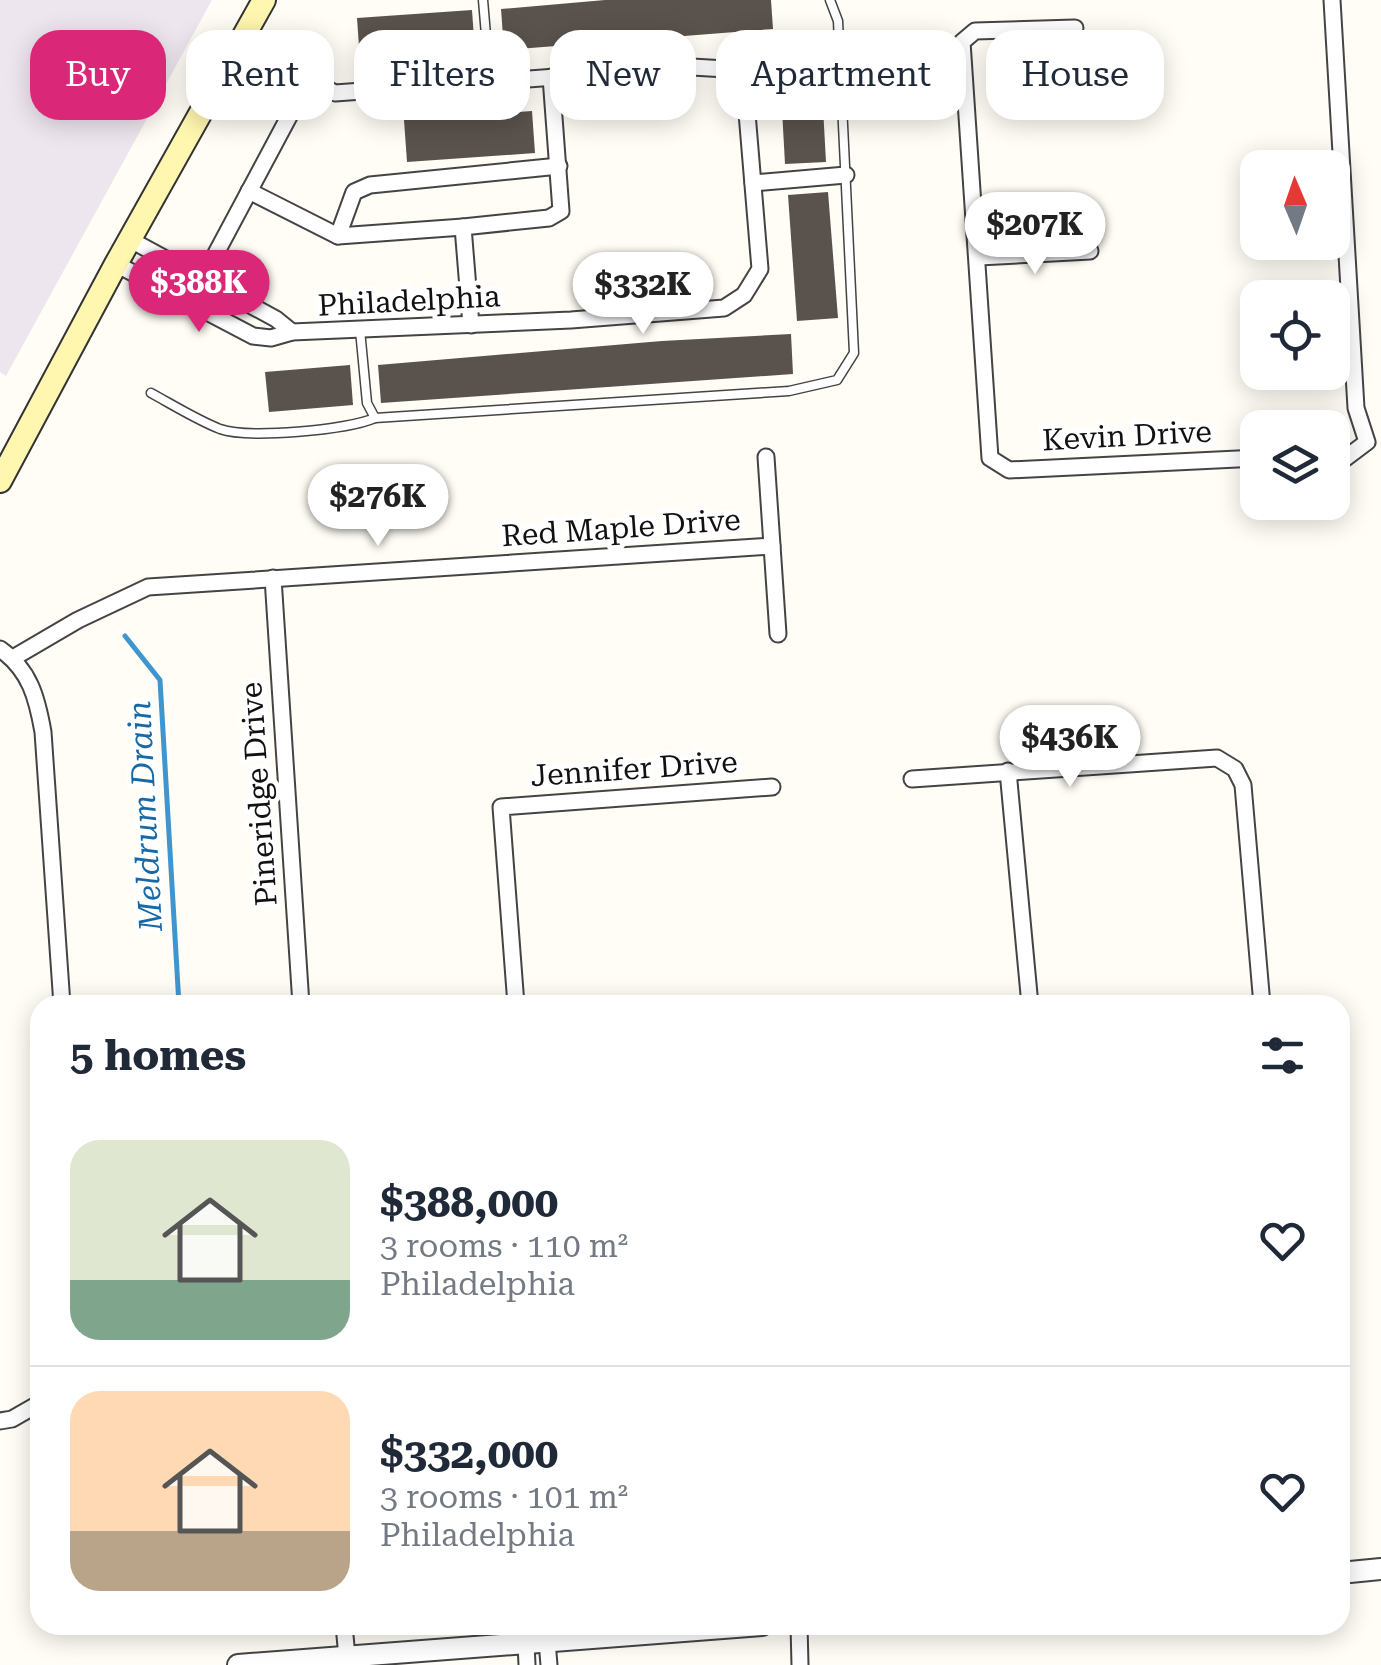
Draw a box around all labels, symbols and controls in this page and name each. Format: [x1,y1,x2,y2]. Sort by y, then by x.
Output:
chip: Buy [30,30,166,120]
chip: Rent [186,30,334,120]
chip: Filters [354,30,530,120]
chip: New [550,30,696,120]
chip: Apartment [716,30,966,120]
chip: House [986,30,1164,120]
north arrow [1240,150,1350,260]
map controls [1240,150,1350,520]
pin: $207K [965,192,1105,277]
text: $207K [987,205,1083,243]
pin: $388K [129,250,269,335]
pin: $332K [573,252,713,337]
text: $388K [151,263,247,301]
text: $332K [595,265,691,303]
street label: Philadelphia [317,278,501,323]
button: locate [1240,280,1350,390]
button: layers [1240,410,1350,520]
street label: Kevin Drive [1041,414,1213,457]
pin: $276K [308,464,448,549]
text: $276K [330,477,426,515]
street label: Red Maple Drive [500,502,742,553]
street label: Pineridge Drive [233,681,284,907]
water label: Meldrum Drain [120,700,170,933]
pin: $436K [1000,705,1140,790]
text: $436K [1022,718,1118,756]
street label: Jennifer Drive [529,744,739,793]
icon: filters [1255,1028,1310,1083]
text: 5 homes [70,1031,246,1080]
text: $388,000 [380,1178,558,1227]
icon: home [150,1180,270,1300]
icon: heart [1255,1213,1310,1268]
text: 3 rooms · 110 m² [380,1227,628,1265]
text: Philadelphia [380,1265,575,1303]
text: $332,000 [380,1429,558,1478]
icon: home [150,1431,270,1551]
icon: heart [1255,1464,1310,1519]
text: 3 rooms · 101 m² [380,1478,628,1516]
text: Philadelphia [380,1516,575,1554]

